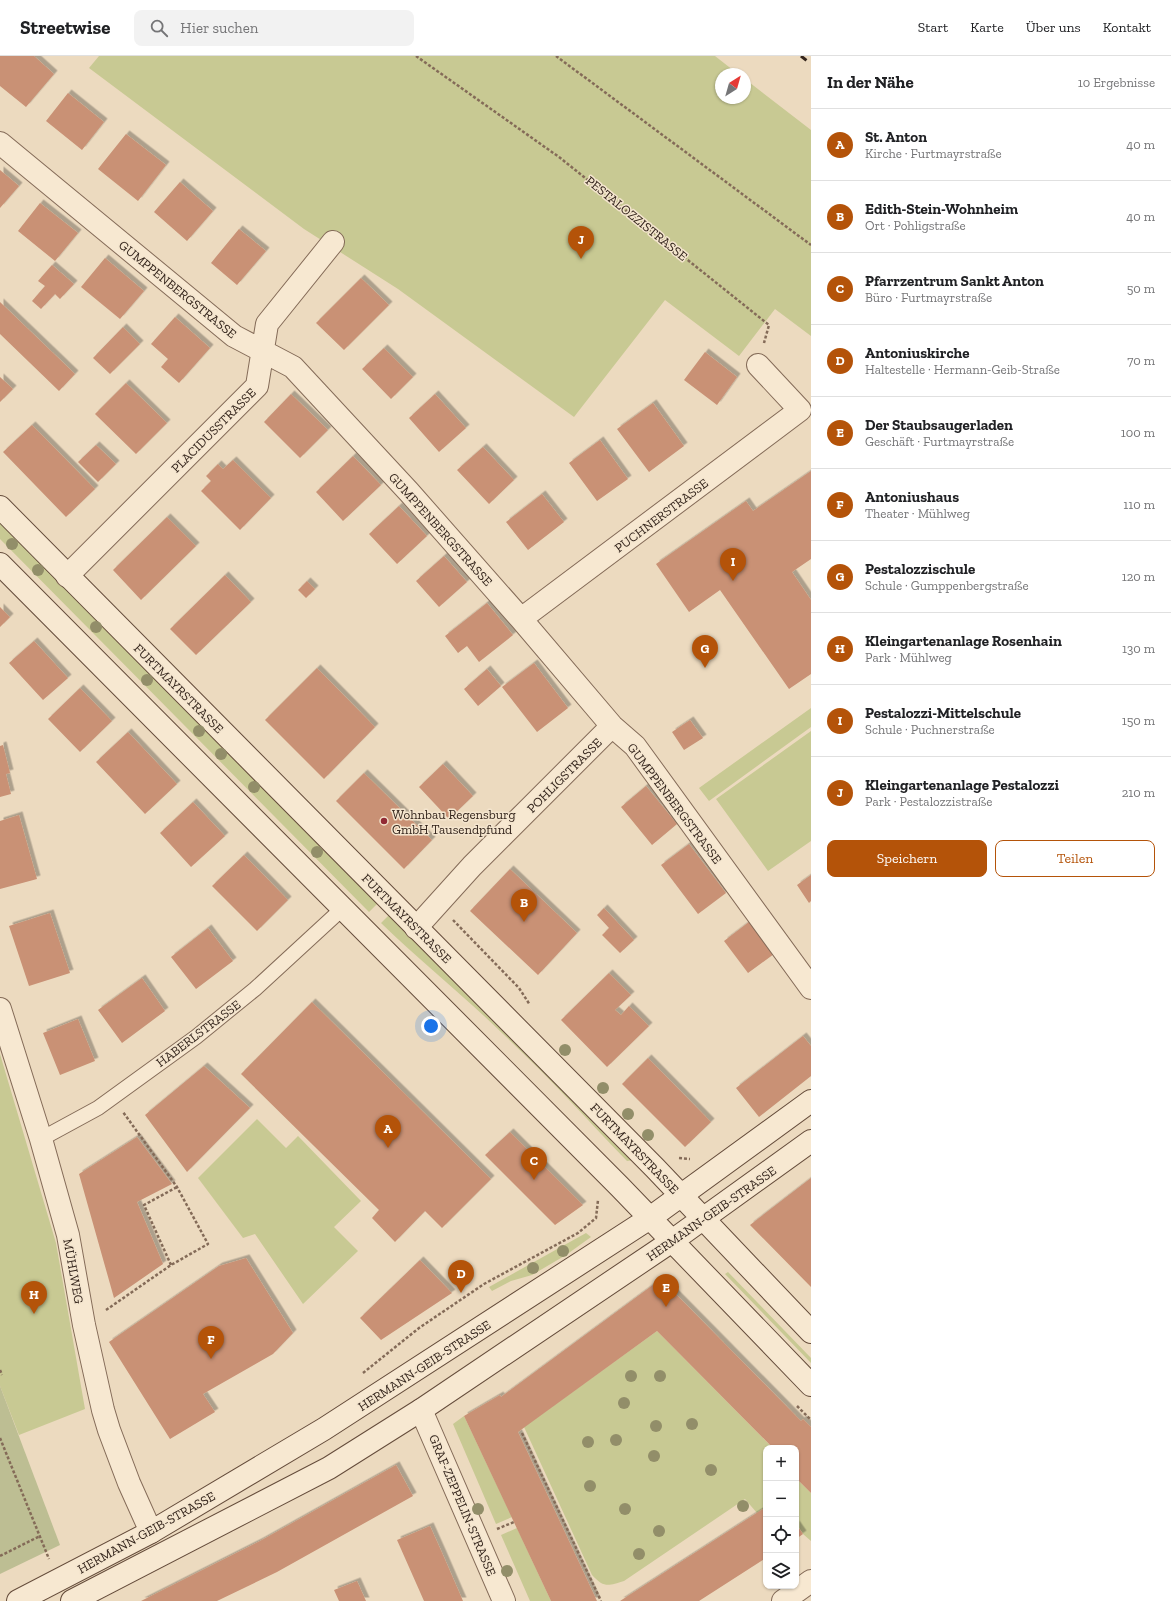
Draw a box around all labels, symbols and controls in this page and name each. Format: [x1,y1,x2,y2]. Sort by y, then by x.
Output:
search box [134,10,414,46]
text: Streetwise [20,16,110,39]
icon: search [148,17,170,39]
text: Hier suchen [180,19,258,37]
text: Start [918,19,948,36]
text: Karte [970,19,1004,36]
text: Über uns [1026,19,1081,36]
text: Kontakt [1103,19,1151,36]
north arrow [715,68,751,104]
text: In der Nähe [827,72,914,92]
text: 10 Ergebnisse [1078,75,1155,90]
text: St. Anton [865,128,927,146]
text: A [836,137,844,152]
text: 40 m [1126,137,1155,152]
text: Kirche · Furtmayrstraße [865,146,1002,161]
street label: PESTALOZZISTRASSE [583,173,691,264]
text: Edith-Stein-Wohnheim [865,200,1018,218]
text: B [836,209,844,224]
text: 40 m [1126,209,1155,224]
text: Ort · Pohligstraße [865,218,966,233]
pin: J [568,226,594,259]
street label: GUMPPENBERGSTRASSE [116,237,240,342]
text: Pfarrzentrum Sankt Anton [865,272,1044,290]
text: C [836,281,844,296]
text: 50 m [1127,281,1155,296]
text: Büro · Furtmayrstraße [865,290,992,305]
text: Antoniuskirche [865,344,969,362]
text: D [835,353,845,368]
text: 70 m [1127,353,1155,368]
text: Haltestelle · Hermann-Geib-Straße [865,362,1060,377]
street label: PLACIDUSSTRASSE [168,385,259,476]
text: Der Staubsaugerladen [865,416,1013,434]
text: E [836,425,844,440]
text: 100 m [1121,425,1155,440]
text: Geschäft · Furtmayrstraße [865,434,1014,449]
street label: GUMPPENBERGSTRASSE [386,470,496,589]
street label: PUCHNERSTRASSE [612,475,711,555]
text: Antoniushaus [865,488,959,506]
text: F [836,497,844,512]
text: 110 m [1123,497,1155,512]
text: Theater · Mühlweg [865,506,970,521]
pin: I [720,548,746,581]
text: Pestalozzischule [865,560,975,578]
text: G [836,569,844,584]
text: 120 m [1122,569,1155,584]
text: Schule · Gumppenbergstraße [865,578,1029,593]
text: Kleingartenanlage Rosenhain [865,632,1062,650]
pin: G [692,635,718,668]
street label: FURTMAYRSTRASSE [131,640,227,736]
text: H [835,641,845,656]
text: 130 m [1122,641,1155,656]
text: Park · Mühlweg [865,650,952,665]
text: Pestalozzi-Mittelschule [865,704,1021,722]
text: I [838,713,842,728]
text: 150 m [1122,713,1155,728]
text: Schule · Puchnerstraße [865,722,995,737]
street label: POHLIGSTRASSE [524,735,605,816]
street label: GUMPPENBERGSTRASSE [624,740,725,867]
text: Kleingartenanlage Pestalozzi [865,776,1059,794]
text: J [837,785,843,800]
text: 210 m [1122,785,1155,800]
text: Park · Pestalozzistraße [865,794,992,809]
place label: Wohnbau Regensburg GmbH Tausendpfund [392,807,516,837]
marker: Wohnbau Regensburg GmbH Tausendpfund [379,816,389,826]
button: Speichern [827,840,987,877]
button: Teilen [995,840,1155,877]
street label: FURTMAYRSTRASSE [359,870,455,966]
pin: B [511,889,537,922]
street label: HABERLSTRASSE [153,997,244,1070]
your location [421,1016,441,1036]
street label: FURTMAYRSTRASSE [587,1100,682,1197]
pin: A [375,1115,401,1148]
pin: C [521,1147,547,1180]
street label: HERMANN-GEIB-STRASSE [644,1163,779,1264]
street label: MÜHLWEG [60,1237,87,1305]
pin: D [448,1260,474,1293]
pin: E [653,1274,679,1307]
pin: H [21,1281,47,1314]
street label: HERMANN-GEIB-STRASSE [355,1317,494,1414]
pin: F [198,1326,224,1359]
street label: GRAF-ZEPPELIN-STRASSE [426,1432,499,1579]
map controls [763,1445,799,1589]
button: + [763,1445,799,1481]
button: − [763,1481,799,1517]
street label: HERMANN-GEIB-STRASSE [75,1488,218,1577]
button: locate [763,1517,799,1553]
button: layers [763,1553,799,1589]

